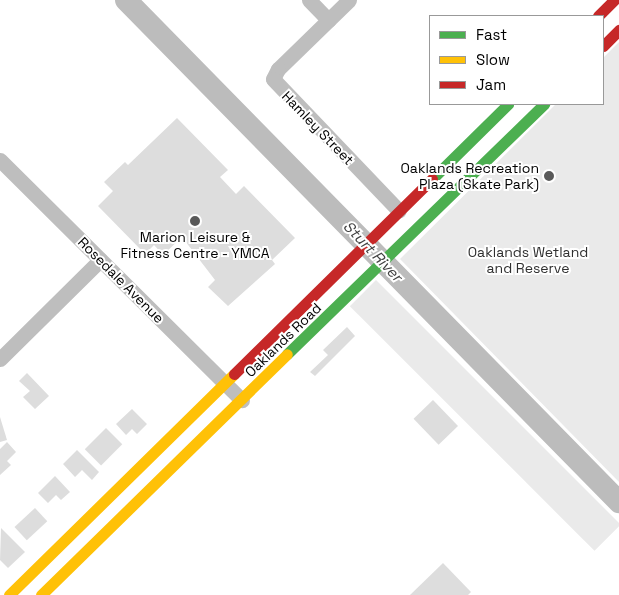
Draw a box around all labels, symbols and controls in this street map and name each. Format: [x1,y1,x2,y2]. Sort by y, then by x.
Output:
legend [429,15,604,105]
text: Fast [476,25,507,44]
text: Slow [476,50,510,69]
text: Jam [476,75,506,94]
street label: Hamley Street [279,88,357,168]
place label: Oaklands Recreation Plaza (Skate Park) [400,160,539,192]
marker: Oaklands Recreation Plaza (Skate Park) [543,170,555,182]
marker: Marion Leisure & Fitness Centre - YMCA [189,215,201,227]
water label: Sturt River [340,217,406,285]
place label: Marion Leisure & Fitness Centre - YMCA [120,229,270,262]
street label: Rosedale Avenue [74,233,168,327]
park label: Oaklands Wetland and Reserve [468,244,588,276]
street label: Oaklands Road [241,299,325,381]

